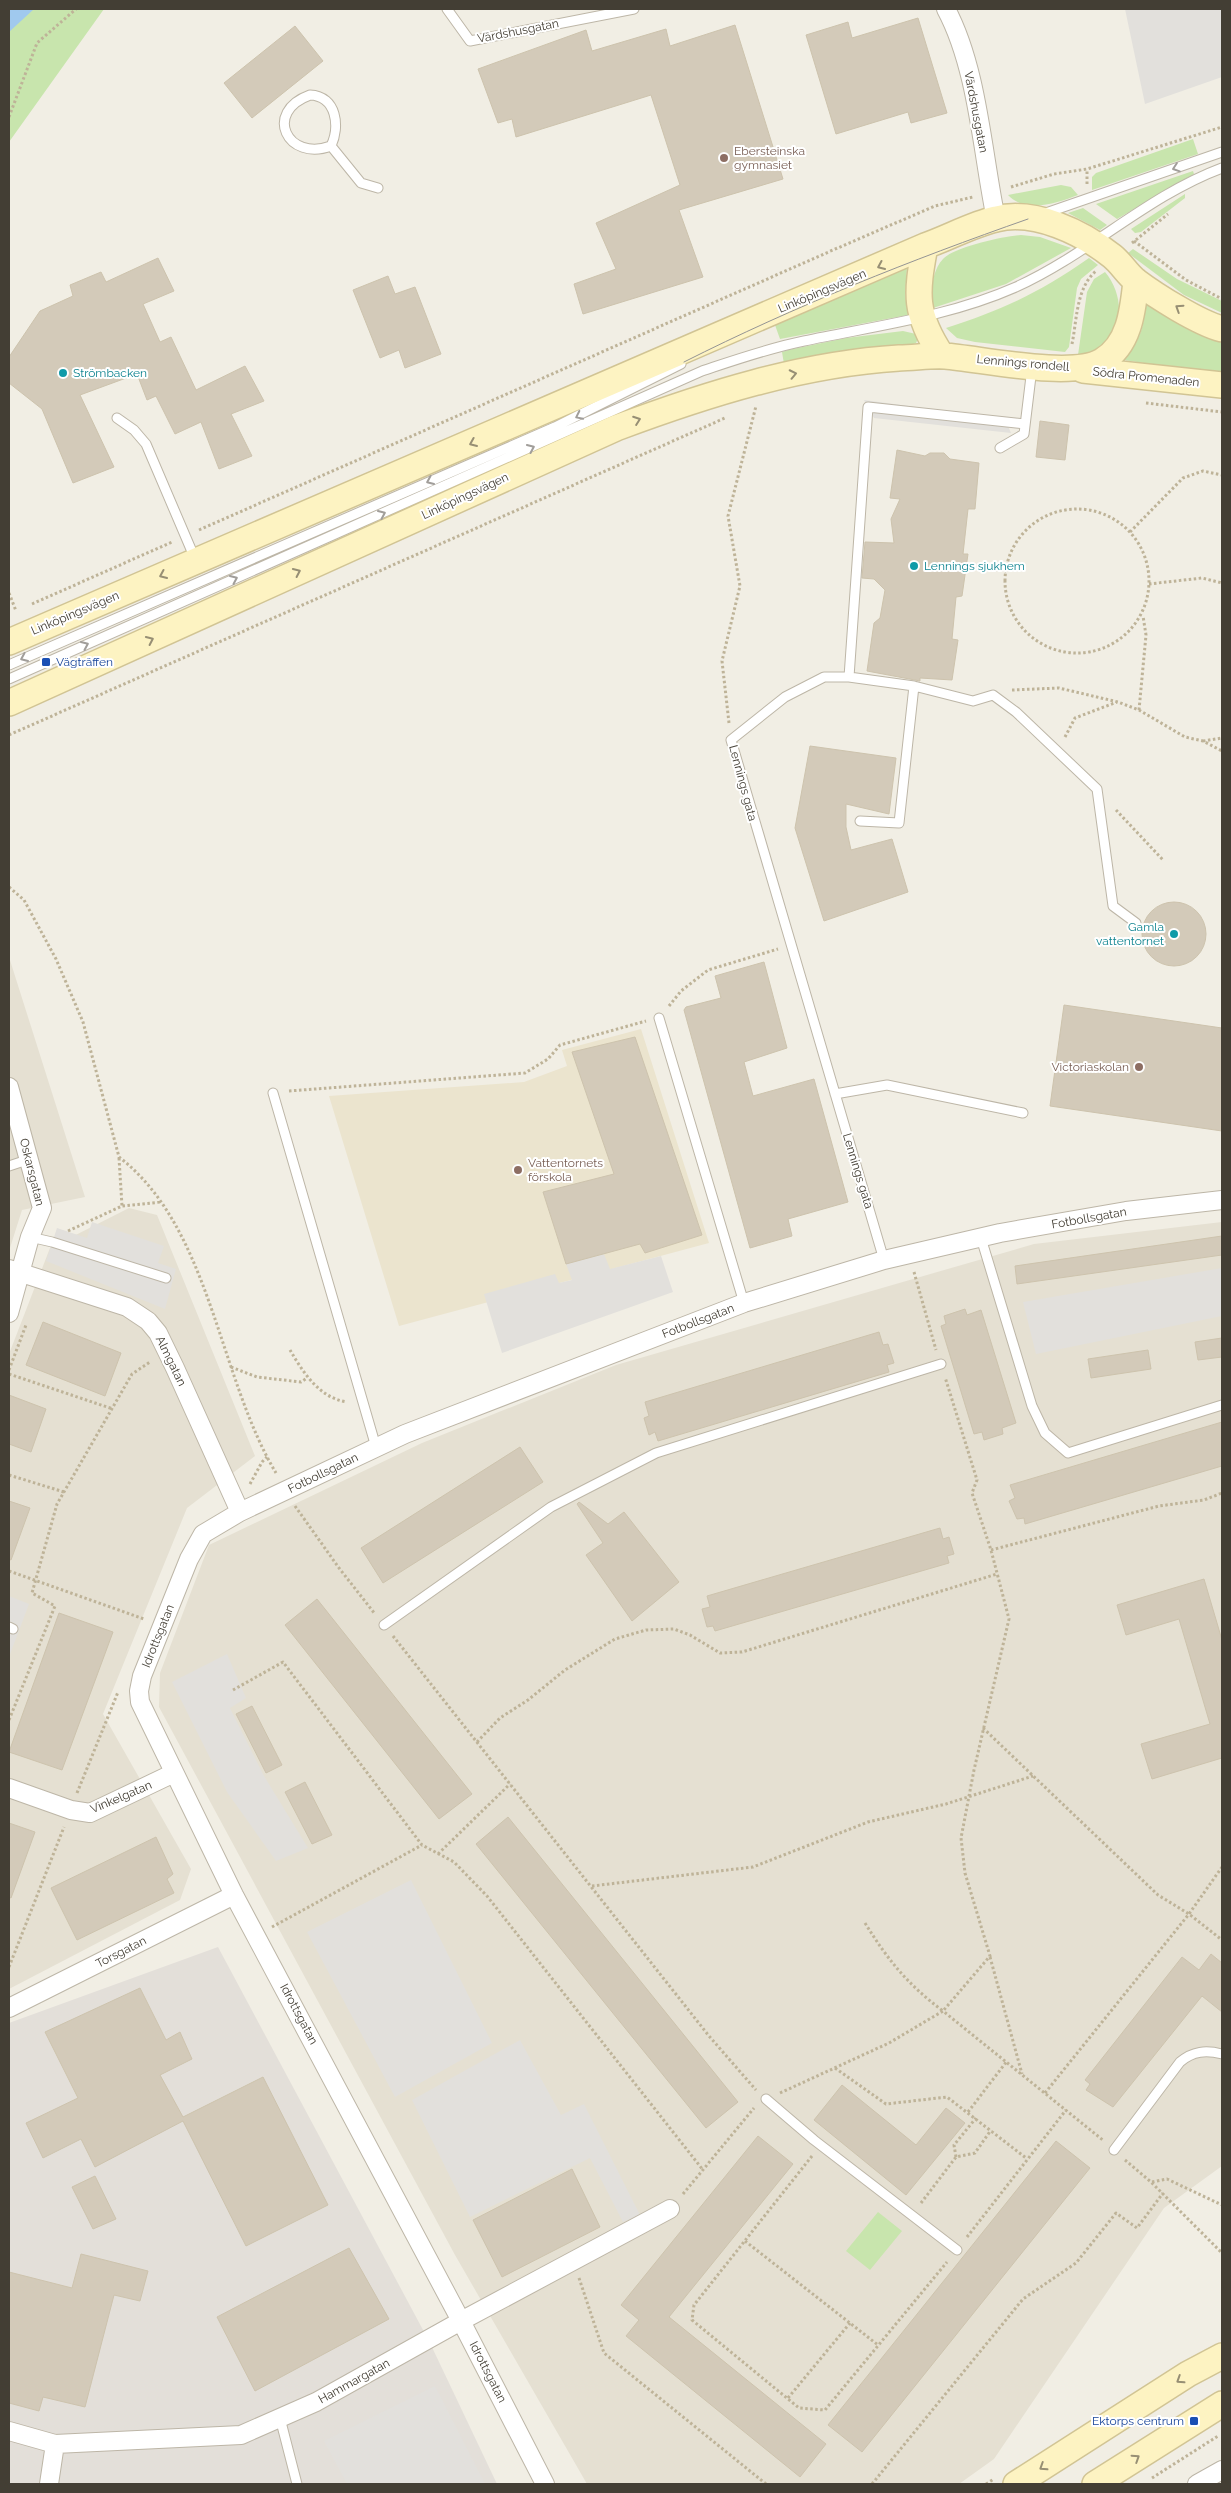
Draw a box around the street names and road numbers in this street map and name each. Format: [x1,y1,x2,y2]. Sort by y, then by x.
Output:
street label: Värdshusgatan [476,16,560,46]
street label: Värdshusgatan [961,70,991,154]
street label: Linköpingsvägen [776,266,868,316]
street label: Lennings rondell [976,352,1071,374]
street label: Södra Promenaden [1092,364,1200,390]
street label: Linköpingsvägen [419,470,511,522]
street label: Linköpingsvägen [29,588,121,638]
street label: Lennings gata [726,743,760,823]
street label: Lennings gata [840,1132,876,1210]
street label: Oskarsgatan [17,1137,47,1207]
street label: Fotbollsgatan [1050,1205,1128,1231]
street label: Fotbollsgatan [660,1301,736,1341]
street label: Almgatan [153,1334,189,1388]
street label: Fotbollsgatan [286,1450,360,1496]
street label: Idrottsgatan [139,1602,177,1670]
street label: Vinkelgatan [88,1778,154,1816]
street label: Torsgatan [94,1933,148,1971]
street label: Idrottsgatan [277,1981,321,2047]
street label: Idrottsgatan [467,2339,509,2405]
street label: Hammargatan [316,2356,392,2406]

